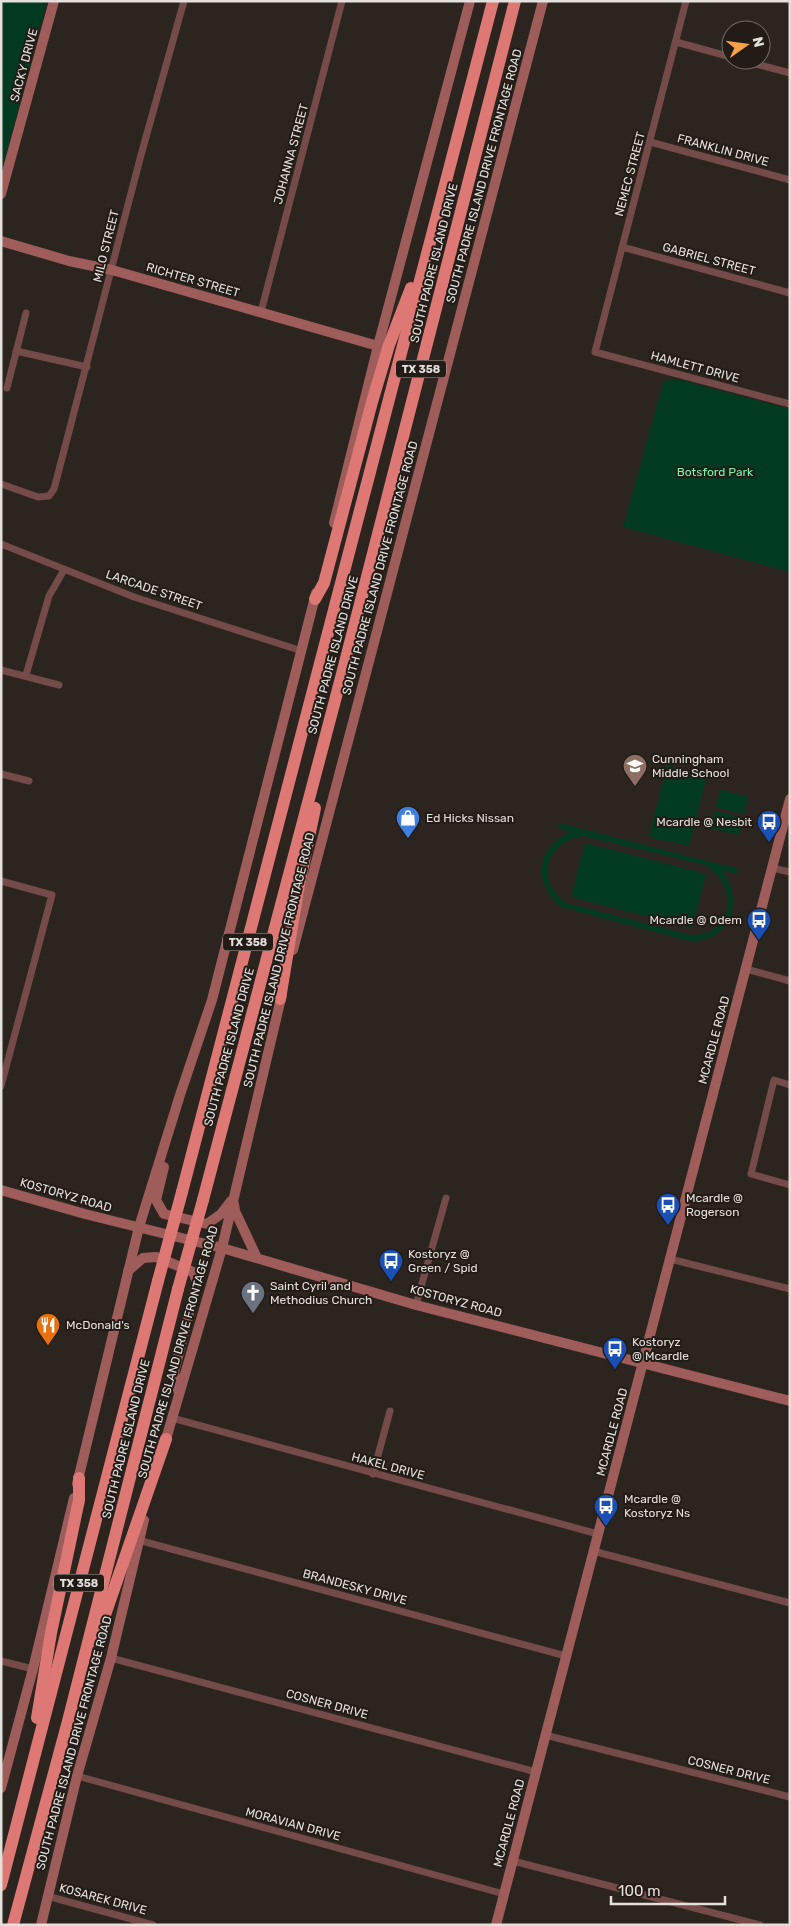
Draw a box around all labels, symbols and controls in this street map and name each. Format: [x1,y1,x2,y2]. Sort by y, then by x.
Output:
north arrow [721,20,771,70]
street label: SACKY DRIVE [7,27,41,103]
text: N [749,35,768,49]
street label: SOUTH PADRE ISLAND DRIVE FRONTAGE ROAD [443,47,525,305]
street label: JOHANNA STREET [271,102,311,206]
street label: NEMEC STREET [612,130,648,218]
street label: FRANKLIN DRIVE [676,131,770,169]
street label: SOUTH PADRE ISLAND DRIVE [407,182,461,344]
street label: MILO STREET [90,208,122,284]
street label: GABRIEL STREET [661,240,757,278]
street label: RICHTER STREET [145,260,241,300]
street label: HAMLETT DRIVE [649,348,741,386]
road number: TX 358 [396,360,446,378]
street label: SOUTH PADRE ISLAND DRIVE FRONTAGE ROAD [339,439,421,697]
park label: Botsford Park [677,465,754,479]
street label: LARCADE STREET [104,567,204,613]
street label: SOUTH PADRE ISLAND DRIVE [305,574,361,736]
place label: Cunningham Middle School [652,752,729,780]
school or university icon: Cunningham Middle School [622,753,648,787]
shop icon: Ed Hicks Nissan [395,805,421,839]
bus stop icon: Mcardle @ Nesbit [756,809,782,843]
place label: Ed Hicks Nissan [426,811,514,825]
place label: Mcardle @ Nesbit [656,815,752,829]
street label: SOUTH PADRE ISLAND DRIVE FRONTAGE ROAD [240,831,318,1089]
bus stop icon: Mcardle @ Odem [746,907,772,941]
place label: Mcardle @ Odem [649,913,742,927]
road number: TX 358 [223,934,273,950]
street label: SOUTH PADRE ISLAND DRIVE [201,966,257,1128]
street label: MCARDLE ROAD [696,994,732,1086]
street label: KOSTORYZ ROAD [19,1175,113,1215]
place label: Mcardle @ Rogerson [686,1191,743,1219]
bus stop icon: Mcardle @ Rogerson [655,1192,681,1226]
street label: SOUTH PADRE ISLAND DRIVE FRONTAGE ROAD [135,1224,221,1480]
place label: Kostoryz @ Green / Spid [408,1247,478,1275]
bus stop icon: Kostoryz @ Green / Spid [378,1248,404,1282]
place label: Saint Cyril and Methodius Church [270,1279,372,1307]
church icon: Saint Cyril and Methodius Church [240,1280,266,1314]
street label: KOSTORYZ ROAD [408,1282,504,1320]
restaurant icon: McDonald's [35,1312,61,1346]
place label: McDonald's [66,1318,130,1332]
place label: Kostoryz @ Mcardle [632,1335,689,1363]
bus stop icon: Kostoryz @ Mcardle [602,1336,628,1370]
street label: SOUTH PADRE ISLAND DRIVE [99,1358,153,1520]
street label: MCARDLE ROAD [594,1386,630,1478]
street label: HAKEL DRIVE [350,1450,426,1482]
place label: Mcardle @ Kostoryz Ns [624,1492,690,1520]
bus stop icon: Mcardle @ Kostoryz Ns [593,1493,619,1527]
street label: BRANDESKY DRIVE [301,1566,409,1608]
road number: TX 358 [54,1575,104,1592]
street label: SOUTH PADRE ISLAND DRIVE FRONTAGE ROAD [33,1614,115,1872]
street label: COSNER DRIVE [284,1686,370,1722]
street label: COSNER DRIVE [686,1753,772,1787]
street label: MCARDLE ROAD [491,1777,527,1869]
street label: MORAVIAN DRIVE [244,1805,342,1843]
scale bar [611,1874,725,1906]
street label: KOSAREK DRIVE [58,1881,148,1917]
text: 100 m [618,1882,660,1900]

